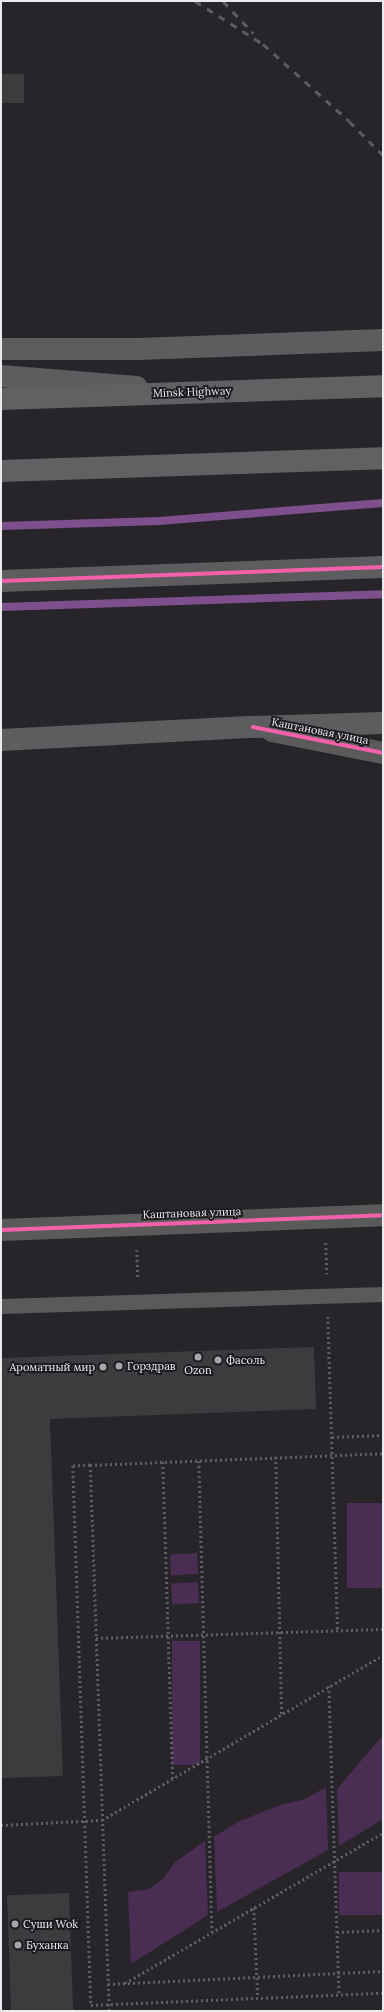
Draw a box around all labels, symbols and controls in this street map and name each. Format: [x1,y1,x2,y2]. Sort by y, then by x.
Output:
street label: Minsk Highway [153,384,231,400]
street label: Каштановая улица [270,715,370,747]
street label: Каштановая улица [142,1205,242,1221]
marker: Ozon [193,1352,203,1362]
place label: Фасоль [226,1353,265,1367]
marker: Фасоль [213,1355,223,1365]
place label: Горздрав [127,1359,176,1373]
place label: Ароматный мир [9,1360,95,1374]
marker: Горздрав [114,1361,124,1371]
marker: Ароматный мир [98,1362,108,1372]
place label: Ozon [184,1363,212,1377]
place label: Суши Wok [23,1917,78,1931]
marker: Суши Wok [10,1919,20,1929]
place label: Буханка [26,1938,69,1952]
marker: Буханка [13,1940,23,1950]

